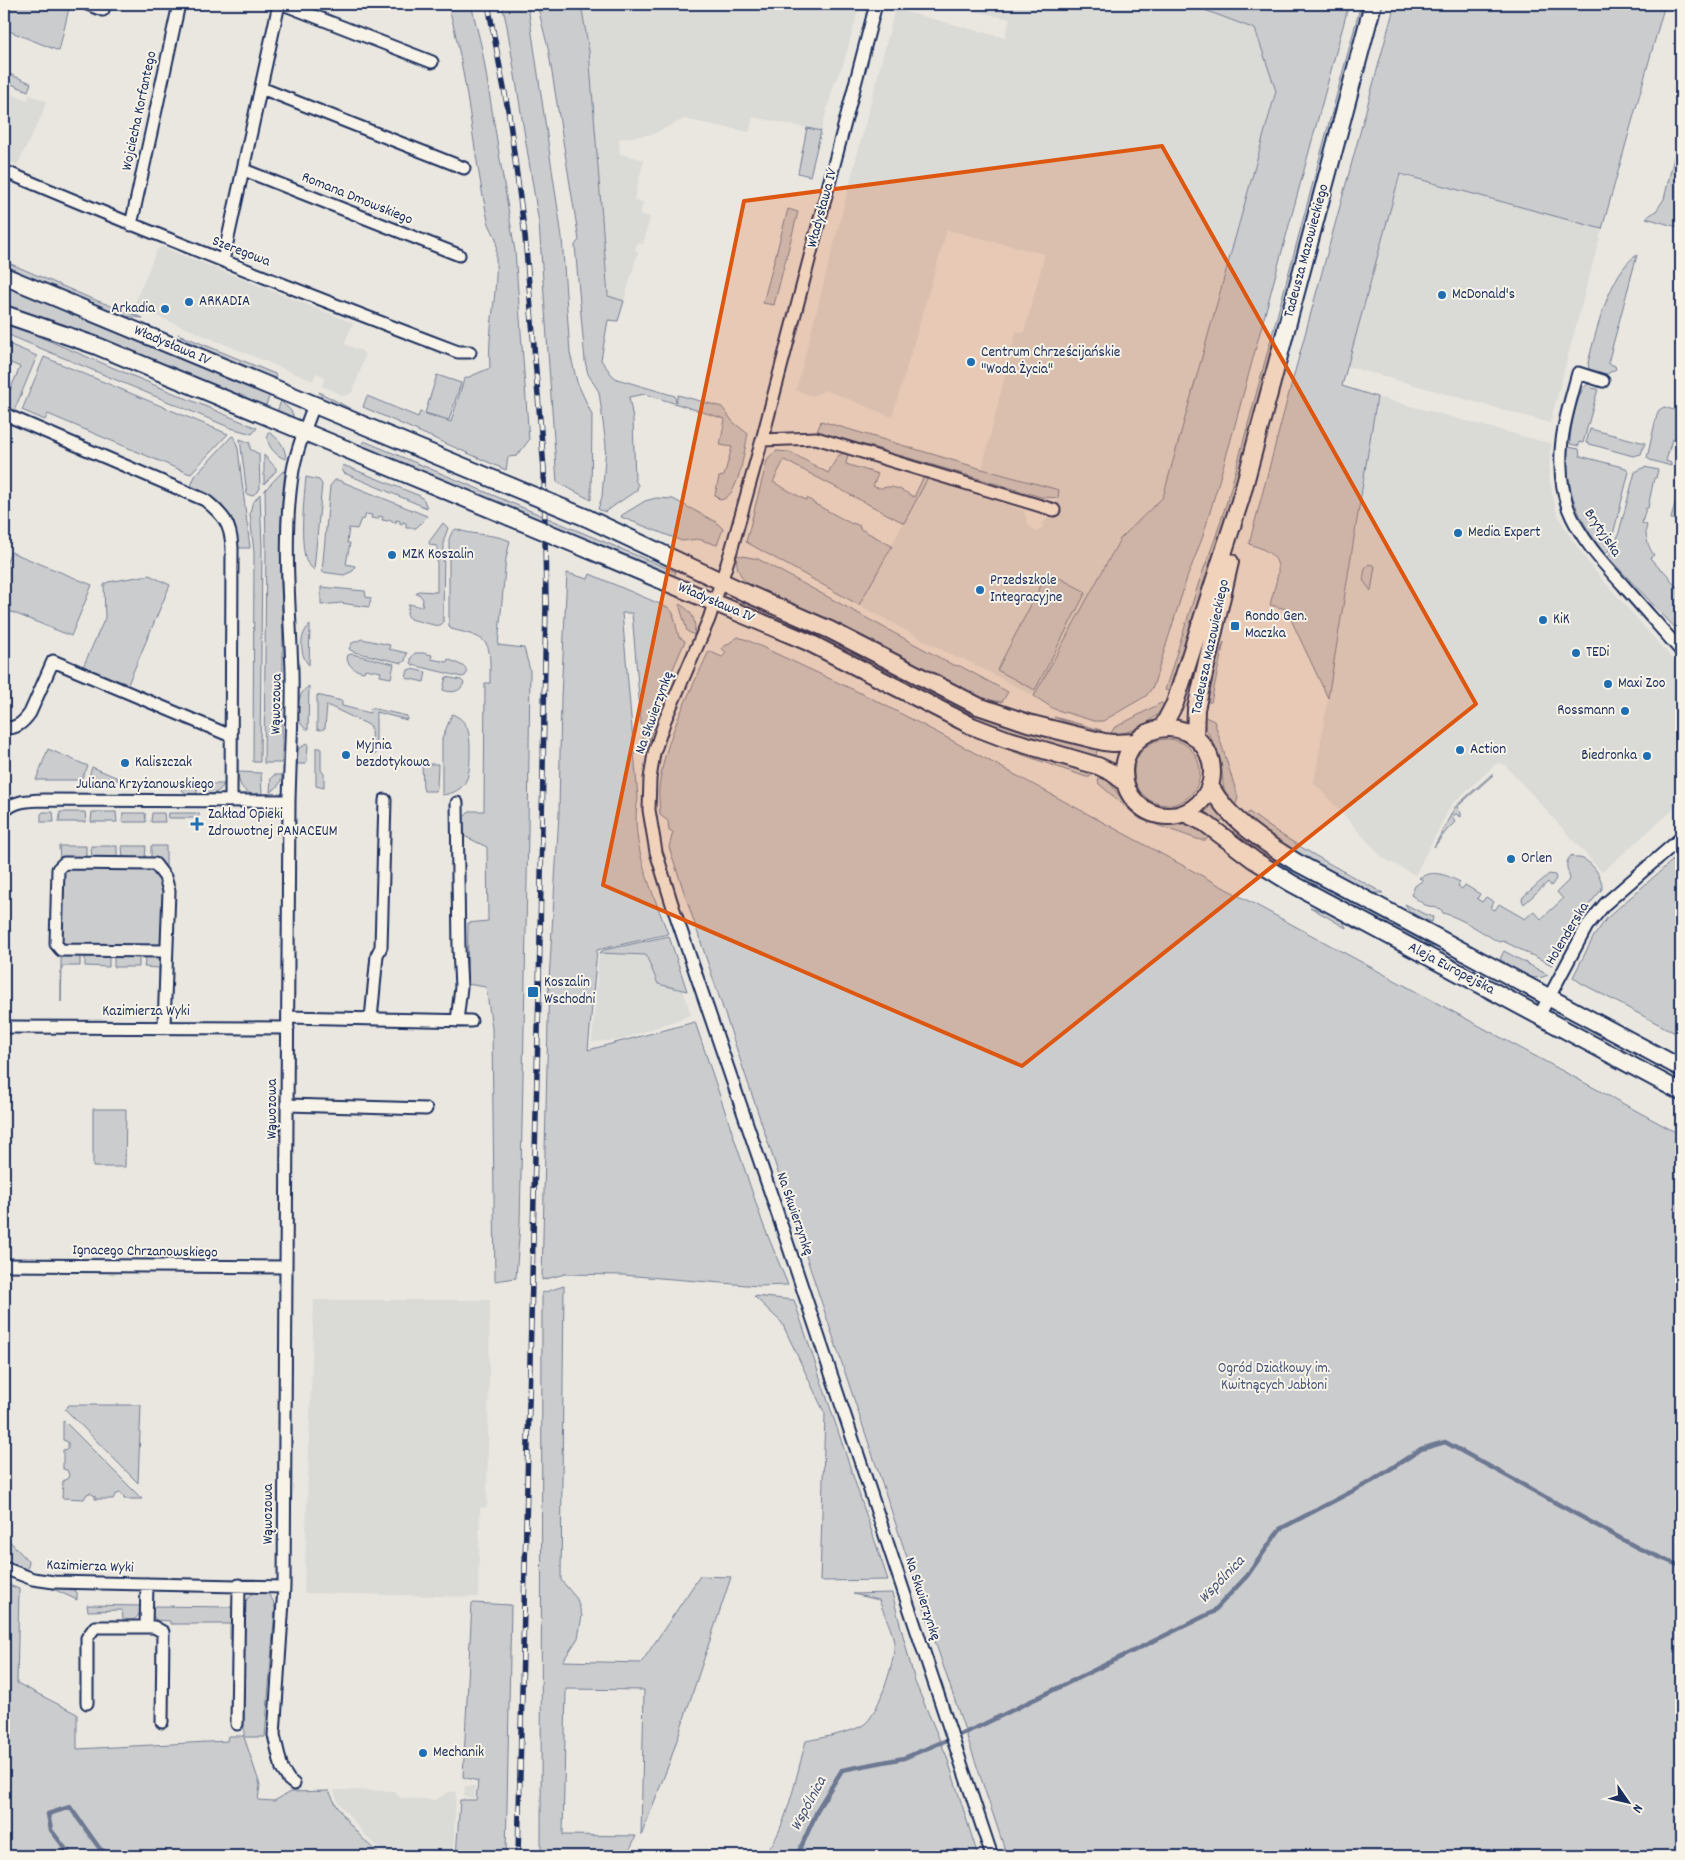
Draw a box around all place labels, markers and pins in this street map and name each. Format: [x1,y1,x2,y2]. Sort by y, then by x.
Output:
place label: McDonald's [1452,284,1515,306]
marker: McDonald's [1436,289,1448,301]
place label: ARKADIA [199,291,250,313]
marker: ARKADIA [183,296,195,308]
place label: Arkadia [111,298,156,320]
marker: Arkadia [159,303,171,315]
place label: Centrum Chrześcijańskie "Woda Życia" [981,342,1121,381]
marker: Centrum Chrześcijańskie "Woda Życia" [965,356,977,368]
place label: Media Expert [1468,522,1541,544]
marker: Media Expert [1452,527,1464,539]
place label: MZK Koszalin [402,544,474,566]
marker: MZK Koszalin [386,549,398,561]
place label: Przedszkole Integracyjne [990,570,1063,609]
marker: Przedszkole Integracyjne [974,584,986,596]
place label: Rondo Gen. Maczka [1245,606,1307,645]
place label: KiK [1553,609,1570,631]
marker: KiK [1537,614,1549,626]
marker: Rondo Gen. Maczka [1229,620,1241,632]
place label: TEDi [1586,642,1610,664]
marker: TEDi [1570,647,1582,659]
place label: Maxi Zoo [1618,673,1666,695]
marker: Maxi Zoo [1602,678,1614,690]
place label: Rossmann [1557,700,1615,722]
marker: Rossmann [1619,705,1631,717]
place label: Myjnia bezdotykowa [356,735,431,774]
place label: Action [1470,739,1506,761]
marker: Action [1454,744,1466,756]
place label: Biedronka [1581,745,1638,767]
marker: Myjnia bezdotykowa [340,749,352,761]
marker: Biedronka [1641,750,1653,762]
place label: Kaliszczak [135,752,192,774]
marker: Kaliszczak [119,757,131,769]
place label: Zakład Opieki Zdrowotnej PANACEUM [208,804,338,843]
marker: Zakład Opieki Zdrowotnej PANACEUM [190,817,204,831]
place label: Orlen [1521,848,1552,870]
marker: Orlen [1505,853,1517,865]
place label: Koszalin Wschodni [544,972,595,1011]
marker: Koszalin Wschodni [526,985,540,999]
place label: Mechanik [433,1742,484,1764]
marker: Mechanik [417,1747,429,1759]

